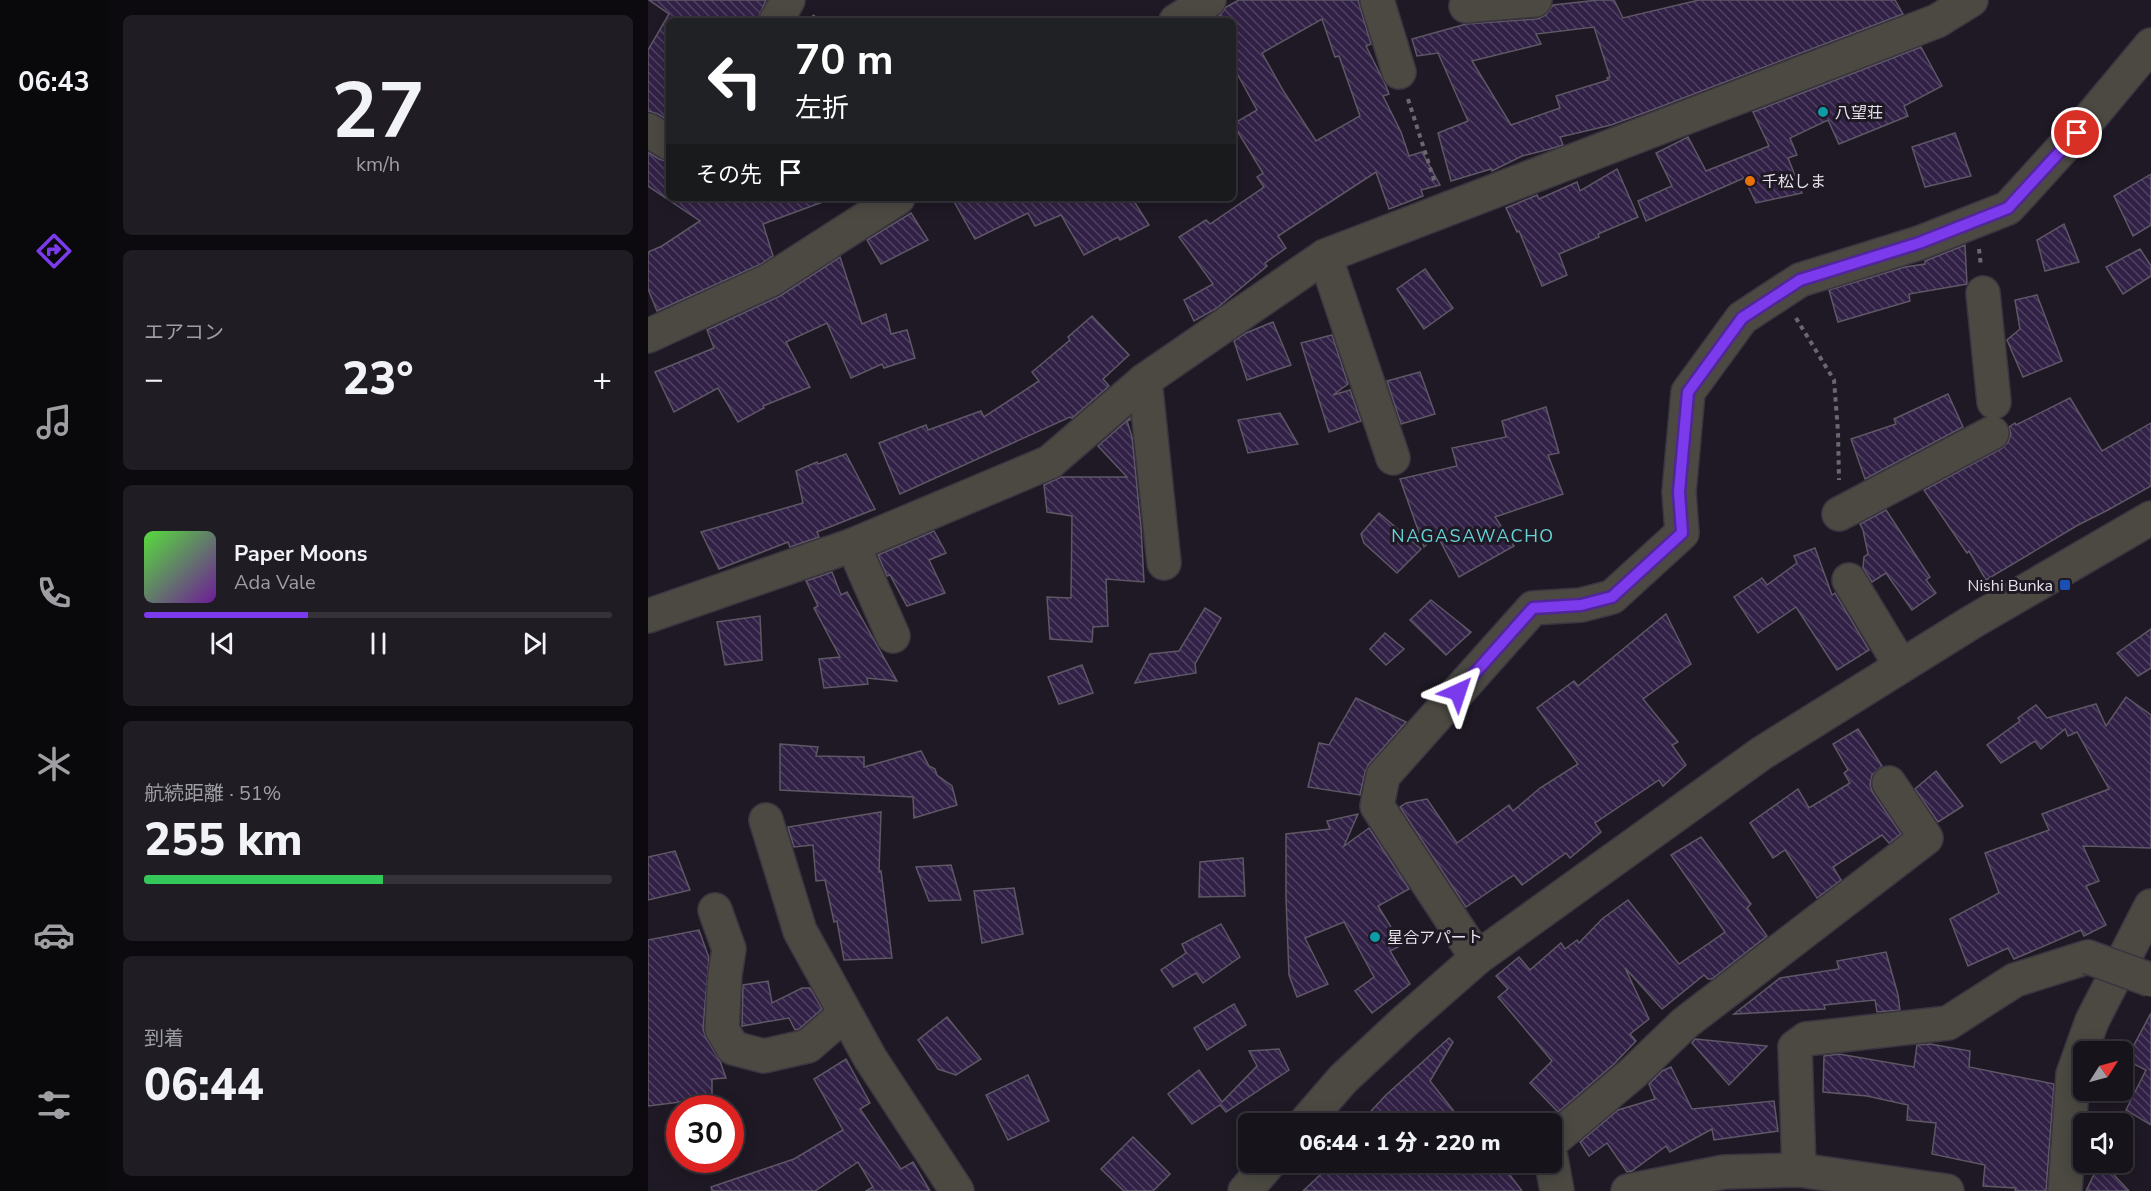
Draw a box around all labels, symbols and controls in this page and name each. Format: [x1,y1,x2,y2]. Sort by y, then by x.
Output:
text: 70 m [795,32,894,89]
icon: left [696,42,774,120]
text: 27 [331,58,425,165]
text: 06:43 [18,64,90,101]
text: 左折 [795,90,849,127]
place label: 八望荘 [1835,102,1883,124]
marker: 八望荘 [1816,105,1830,119]
pin [2051,107,2102,158]
icon: arrive [2060,116,2093,149]
text: km/h [356,151,400,178]
icon: arrive [774,156,807,189]
text: その先 [696,160,762,190]
place label: 千松しま [1762,171,1826,193]
marker: 千松しま [1743,174,1757,188]
icon: directions [33,230,75,272]
text: エアコン [144,319,224,346]
text: 23° [342,349,414,410]
text: − [144,357,164,402]
text: + [592,357,612,402]
icon: music [33,401,75,443]
district label: NAGASAWACHO [1391,524,1555,548]
text: Paper Moons [234,539,368,569]
text: Ada Vale [234,569,316,596]
icon: phone [33,572,75,614]
place label: Nishi Bunka [1968,575,2053,597]
marker: Nishi Bunka [2058,578,2072,592]
icon: previous [206,627,239,660]
icon: pause [362,627,395,660]
icon: next [518,627,551,660]
position arrow [1426,660,1490,724]
icon: climate [33,743,75,785]
text: 航続距離 · 51% [144,780,281,807]
text: 255 km [144,810,303,871]
icon: car [33,914,75,956]
place label: 星合アパート [1387,927,1483,949]
marker: 星合アパート [1368,930,1382,944]
text: 到着 [144,1025,184,1052]
north arrow [2073,1041,2133,1101]
map controls [2073,1041,2133,1173]
text: 06:44 [144,1055,264,1116]
icon: filters [33,1084,75,1126]
speed limit sign: 30 [666,1095,744,1173]
button: sound [2073,1113,2133,1173]
text: 06:44 · 1 分 · 220 m [1299,1128,1501,1158]

